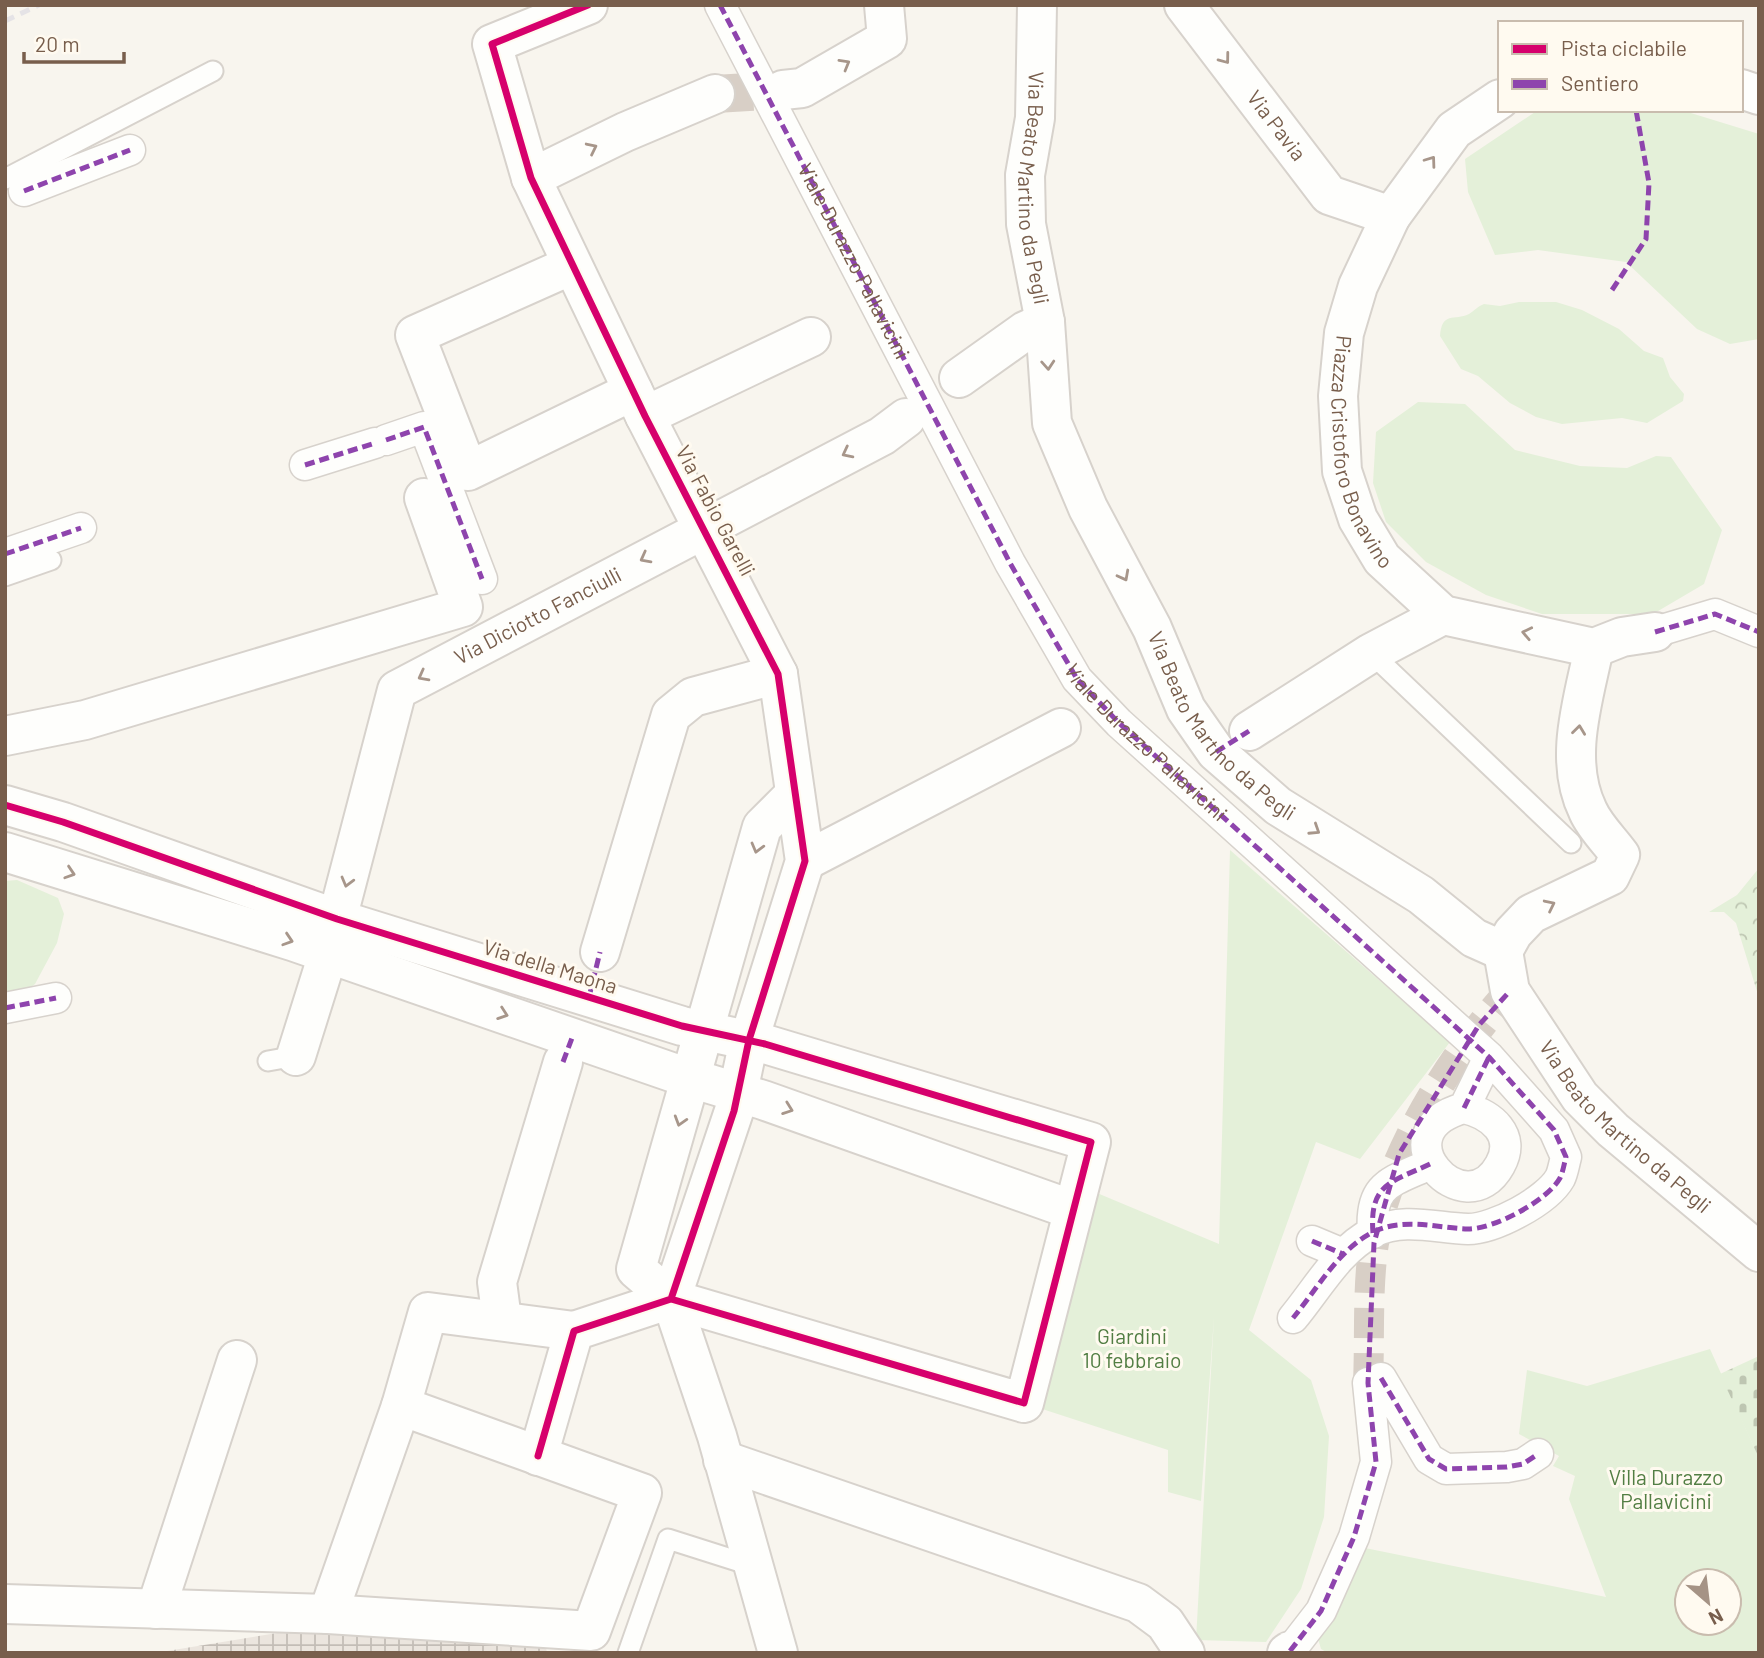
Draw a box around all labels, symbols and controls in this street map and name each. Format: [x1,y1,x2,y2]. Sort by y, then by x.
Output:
scale bar [24,21,124,65]
legend [1498,21,1743,112]
text: 20 m [35,31,80,56]
text: Pista ciclabile [1561,35,1687,60]
one-way arrow [1217,52,1230,64]
one-way arrow [837,59,850,72]
text: Sentiero [1561,70,1639,95]
street label: Via Beato Martino da Pegli [1014,71,1055,306]
street label: Via Pavia [1243,85,1312,165]
one-way arrow [585,143,597,157]
one-way arrow [1423,156,1436,169]
street label: Viale Durazzo Pallavicini [793,159,916,363]
street label: Piazza Cristoforo Bonavino [1327,334,1398,573]
one-way arrow [1040,360,1055,371]
street label: Via Fabio Garelli [671,441,761,580]
one-way arrow [842,445,854,459]
one-way arrow [640,550,653,563]
street label: Via Diciotto Fanciulli [450,561,625,669]
one-way arrow [1116,568,1130,581]
street label: Via Beato Martino da Pegli [1144,627,1301,825]
one-way arrow [1521,627,1533,642]
street label: Viale Durazzo Pallavicini [1060,659,1233,826]
one-way arrow [418,668,430,682]
one-way arrow [1571,724,1586,736]
one-way arrow [1307,822,1320,835]
one-way arrow [750,841,765,853]
one-way arrow [64,865,76,879]
one-way arrow [341,876,355,888]
one-way arrow [1543,899,1555,913]
one-way arrow [281,932,293,946]
street label: Via della Maona [480,933,621,998]
one-way arrow [496,1006,508,1020]
street label: Via Beato Martino da Pegli [1535,1035,1717,1218]
one-way arrow [782,1101,794,1115]
one-way arrow [673,1115,688,1127]
park label: Giardini 10 febbraio [1082,1323,1182,1372]
park label: Villa Durazzo Pallavicini [1609,1464,1723,1513]
north arrow [1673,1567,1743,1637]
text: N [1705,1604,1727,1631]

